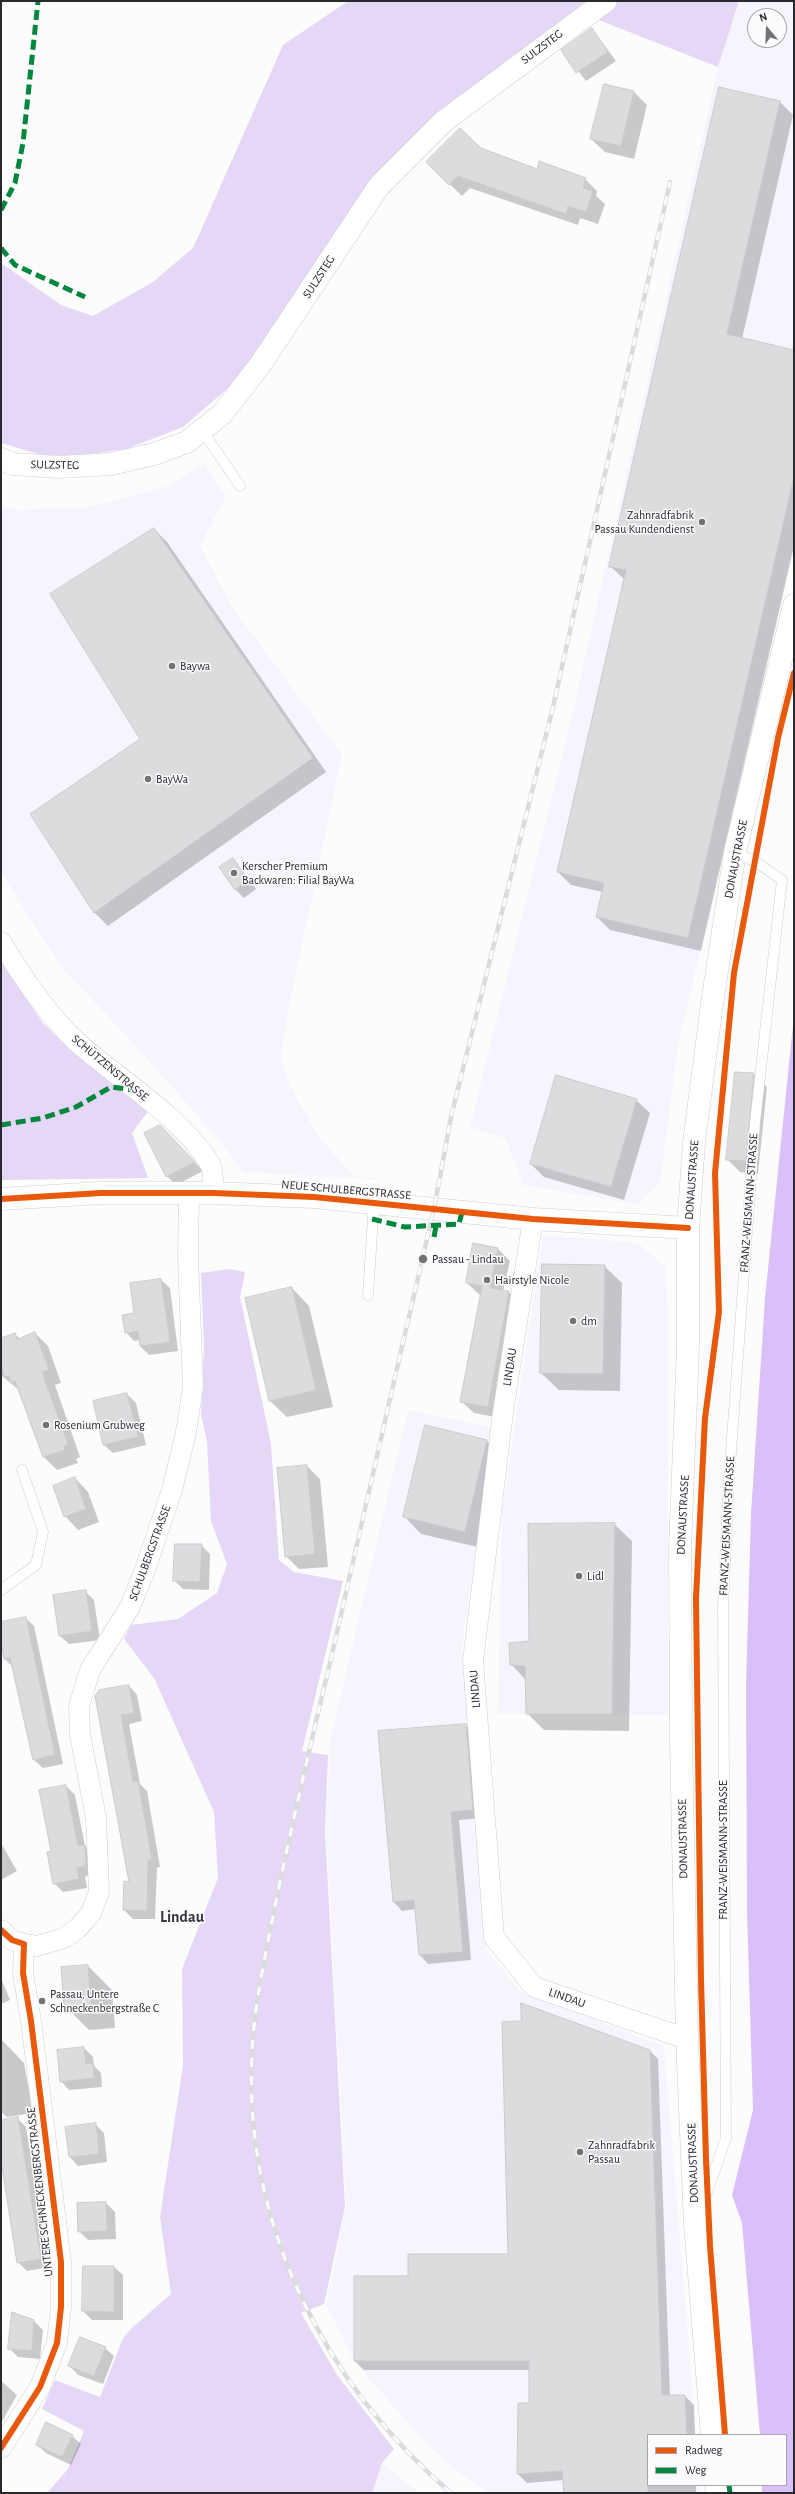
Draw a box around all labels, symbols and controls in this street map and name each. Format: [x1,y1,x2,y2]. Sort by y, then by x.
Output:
north arrow [747,8,787,48]
text: N [758,11,769,24]
street label: SULZSTEG [518,27,566,67]
street label: SULZSTEG [300,253,338,301]
street label: SULZSTEG [31,457,79,473]
place label: Zahnradfabrik Passau Kundendienst [594,508,694,536]
marker: Zahnradfabrik Passau Kundendienst [697,517,707,527]
place label: Baywa [180,659,210,673]
marker: Baywa [167,661,177,671]
place label: BayWa [156,772,188,786]
marker: BayWa [143,774,153,784]
street label: DONAUSTRASSE [721,818,751,900]
place label: Kerscher Premium Backwaren: Filial BayWa [242,859,354,887]
marker: Kerscher Premium Backwaren: Filial BayWa [229,868,239,878]
street label: SCHÜTZENSTRASSE [69,1032,151,1104]
street label: FRANZ-WEISMANN-STRASSE [737,1133,761,1273]
street label: DONAUSTRASSE [682,1140,702,1220]
street label: NEUE SCHULBERGSTRASSE [281,1177,411,1203]
place label: Passau - Lindau [432,1252,504,1266]
marker: Passau - Lindau [417,1253,429,1265]
place label: Hairstyle Nicole [495,1273,569,1287]
marker: Hairstyle Nicole [482,1275,492,1285]
place label: dm [581,1314,597,1328]
marker: dm [568,1316,578,1326]
street label: LINDAU [500,1347,520,1387]
place label: Rosenium Grubweg [54,1418,145,1432]
marker: Rosenium Grubweg [41,1420,51,1430]
street label: FRANZ-WEISMANN-STRASSE [716,1456,738,1596]
street label: DONAUSTRASSE [674,1475,692,1555]
street label: SCHULBERGSTRASSE [126,1503,174,1603]
place label: Lidl [587,1569,604,1583]
marker: Lidl [574,1571,584,1581]
street label: LINDAU [466,1669,484,1709]
street label: FRANZ-WEISMANN-STRASSE [716,1780,730,1920]
street label: DONAUSTRASSE [675,1799,691,1879]
district label: Lindau [160,1907,204,1927]
street label: LINDAU [547,1985,587,2011]
place label: Passau, Untere Schneckenbergstraße C [50,1987,159,2015]
marker: Passau, Untere Schneckenbergstraße C [37,1996,47,2006]
street label: UNTERE SCHNECKENBERGSTRASSE [24,2107,56,2277]
street label: DONAUSTRASSE [684,2123,702,2203]
place label: Zahnradfabrik Passau [588,2138,655,2166]
marker: Zahnradfabrik Passau [575,2147,585,2157]
legend [647,2434,787,2486]
text: Radweg [685,2444,722,2456]
text: Weg [685,2464,706,2476]

